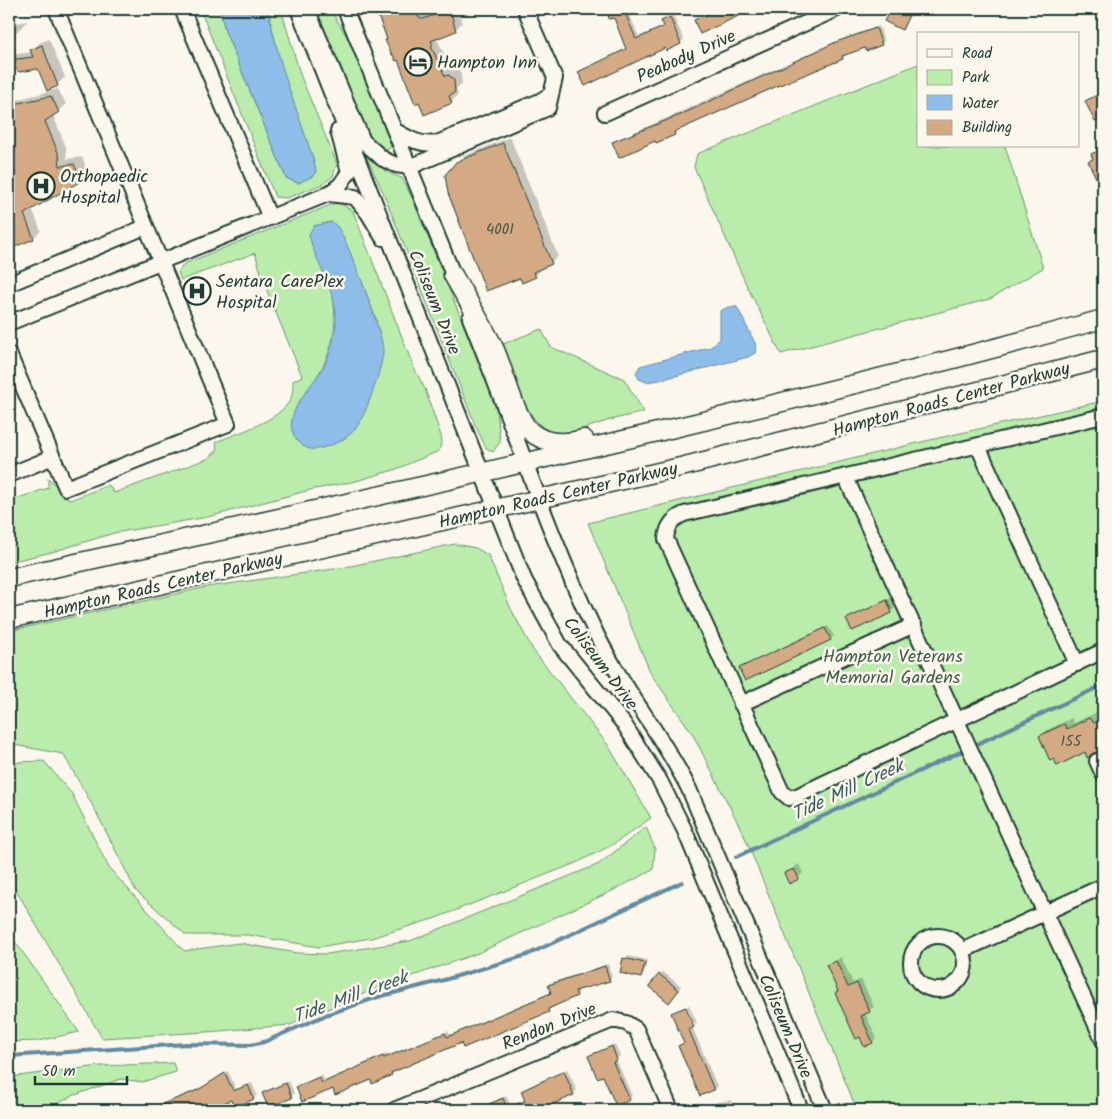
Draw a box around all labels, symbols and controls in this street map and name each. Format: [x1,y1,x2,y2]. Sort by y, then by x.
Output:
street label: Peabody Drive [632,23,741,92]
legend [917,32,1080,148]
text: Road [962,42,993,66]
hotel icon: Hampton Inn [403,47,433,77]
place label: Hampton Inn [437,49,537,78]
text: Park [962,66,990,90]
text: Water [962,92,999,116]
text: Building [962,116,1012,140]
place label: Orthopaedic Hospital [60,163,148,213]
hospital icon: Orthopaedic Hospital [26,171,56,201]
house number: 4001 [486,218,514,242]
street label: Coliseum Drive [399,246,468,360]
place label: Sentara CarePlex Hospital [216,268,344,318]
hospital icon: Sentara CarePlex Hospital [182,276,212,306]
street label: Hampton Roads Center Parkway [829,355,1074,446]
street label: Hampton Roads Center Parkway [436,455,681,538]
street label: Hampton Roads Center Parkway [41,545,286,628]
street label: Coliseum Drive [555,611,645,717]
park label: Hampton Veterans Memorial Gardens [823,643,963,693]
house number: 155 [1061,730,1082,754]
water label: Tide Mill Creek [787,750,912,830]
water label: Tide Mill Creek [289,962,415,1033]
street label: Coliseum Drive [750,970,820,1083]
street label: Rendon Drive [498,995,601,1060]
scale bar [35,1054,128,1086]
text: 50 m [42,1060,76,1084]

